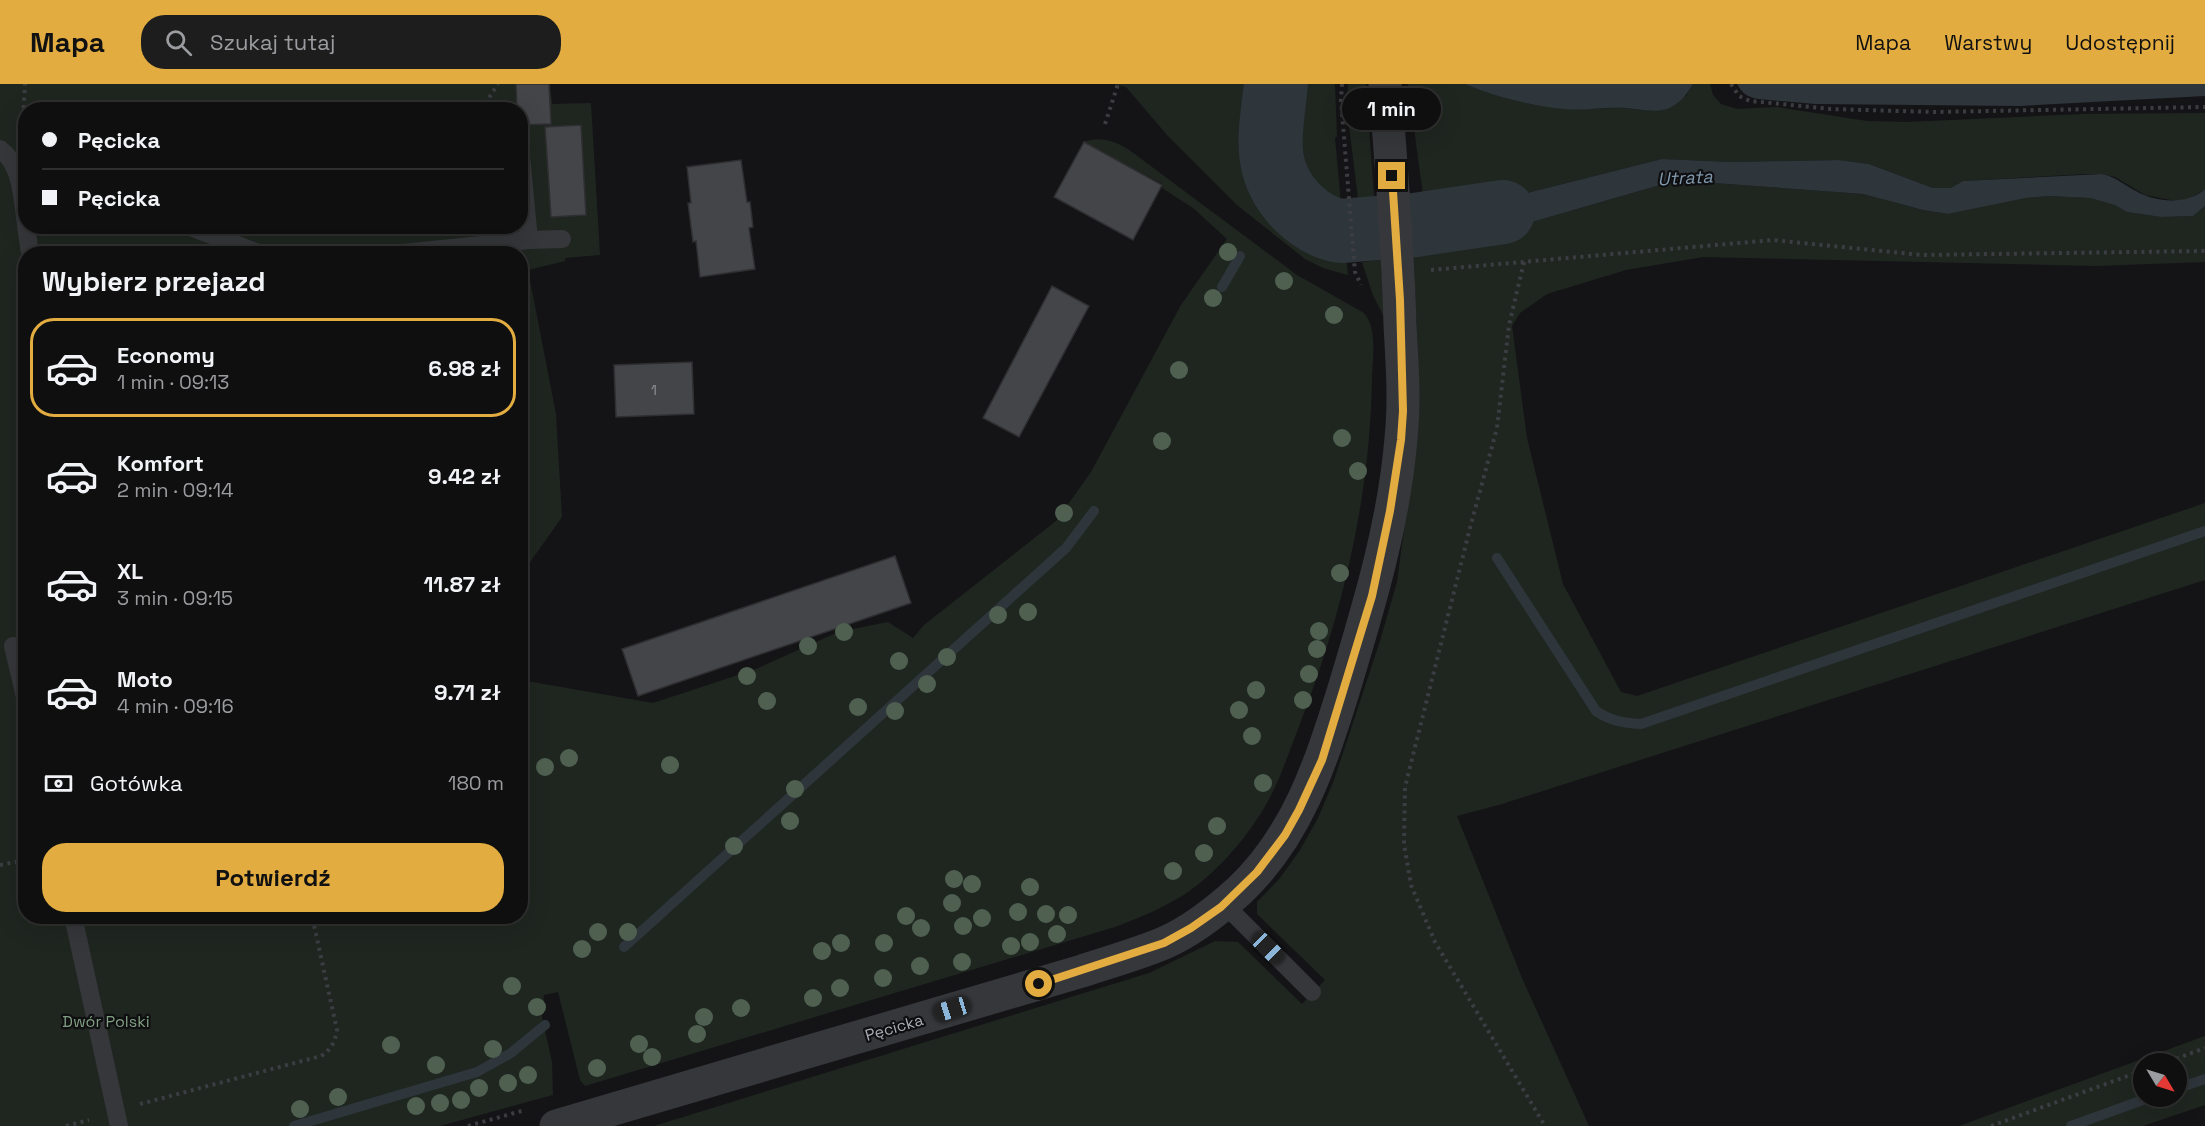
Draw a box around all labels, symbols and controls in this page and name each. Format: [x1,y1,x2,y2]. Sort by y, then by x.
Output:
search box [141,15,561,69]
text: Mapa [30,24,105,60]
icon: search [162,26,195,59]
text: Szukaj tutaj [210,28,335,56]
text: Mapa [1855,29,1911,56]
text: Warstwy [1944,29,2032,56]
text: Udostępnij [2065,29,2175,56]
callout: 1 min [1342,89,1442,131]
text: 1 min [1367,96,1416,122]
text: Pęcicka [78,126,160,154]
route end [1378,162,1405,189]
water label: Utrata [1657,165,1714,190]
text: Pęcicka [78,184,160,212]
text: Wybierz przejazd [42,264,266,299]
icon: car [45,341,99,395]
text: Economy [117,341,215,369]
text: 6.98 zł [428,354,501,382]
text: 1 min · 09:13 [117,369,229,395]
house number: 1 [651,381,657,399]
icon: car [45,449,99,503]
text: Komfort [117,449,204,477]
text: 9.42 zł [428,462,501,490]
text: 2 min · 09:14 [117,477,234,503]
icon: car [45,557,99,611]
text: XL [117,557,143,585]
text: 11.87 zł [423,570,501,598]
text: 3 min · 09:15 [117,585,233,611]
icon: car [45,665,99,719]
text: Moto [117,665,173,693]
text: 9.71 zł [434,678,501,706]
text: 4 min · 09:16 [117,693,234,719]
icon: cash [42,767,75,800]
text: Gotówka [90,769,183,797]
text: 180 m [448,770,504,796]
button: Potwierdź [42,843,504,912]
car [1249,929,1287,967]
route start [1025,970,1052,997]
car [932,995,972,1023]
street label: Pęcicka [863,1009,926,1046]
park label: Dwór Polski [62,1011,150,1032]
north arrow [2133,1053,2187,1107]
map controls [2133,1053,2187,1107]

